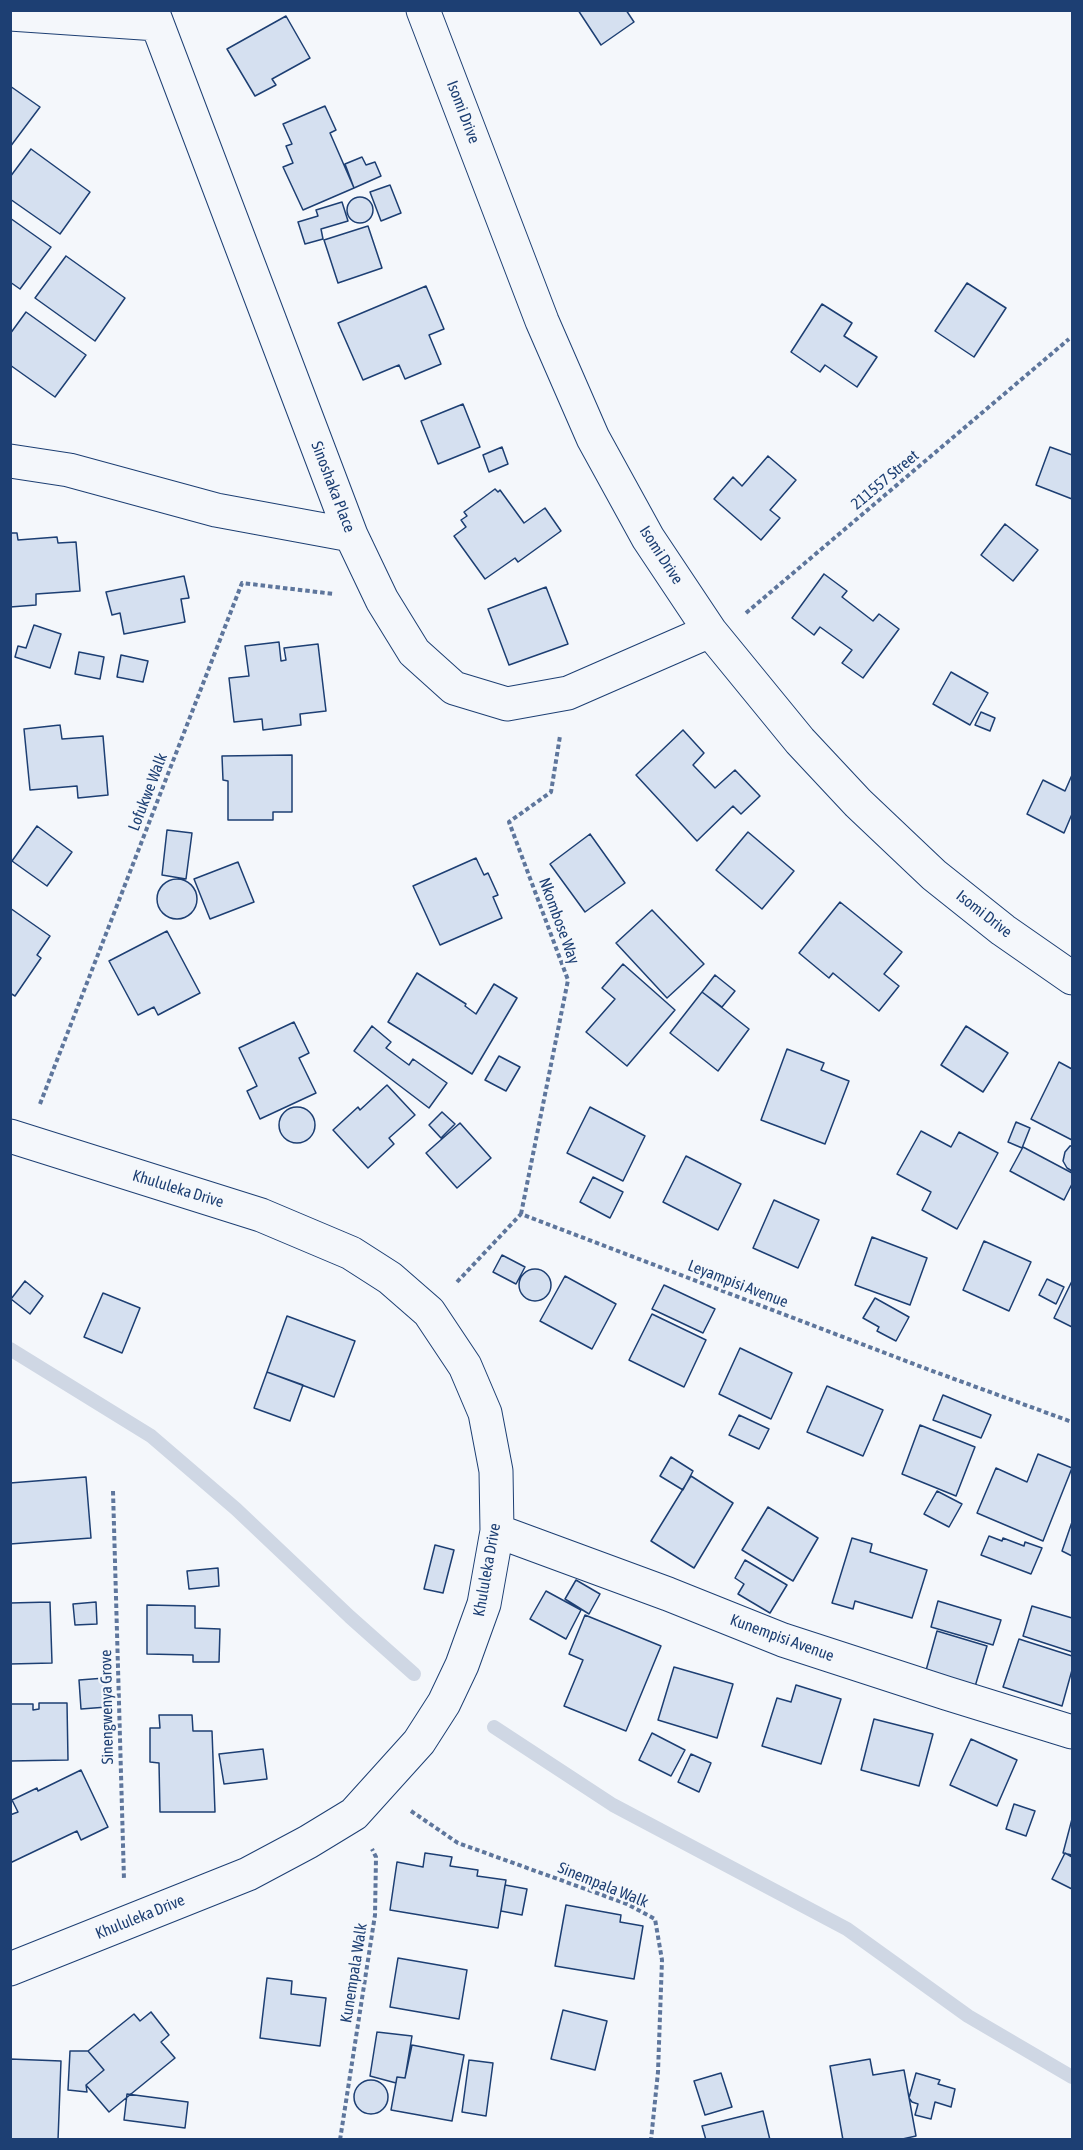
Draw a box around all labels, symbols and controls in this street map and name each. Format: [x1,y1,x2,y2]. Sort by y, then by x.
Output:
street label: Isomi Drive [442,78,484,146]
street label: Sinoshaka Place [307,439,359,535]
street label: 211557 Street [847,446,923,514]
street label: Isomi Drive [635,522,687,588]
street label: Lofukwe Walk [124,750,172,834]
street label: Nkombose Way [534,875,584,967]
street label: Isomi Drive [952,886,1016,942]
street label: Khululeka Drive [130,1166,226,1212]
street label: Leyampisi Avenue [685,1256,791,1312]
street label: Khululeka Drive [469,1522,505,1618]
street label: Kunempisi Avenue [727,1610,837,1666]
street label: Sinengwenya Grove [96,1649,118,1765]
street label: Sinempala Walk [555,1858,651,1912]
street label: Khululeka Drive [93,1890,187,1944]
street label: Kunempala Walk [337,1922,371,2024]

